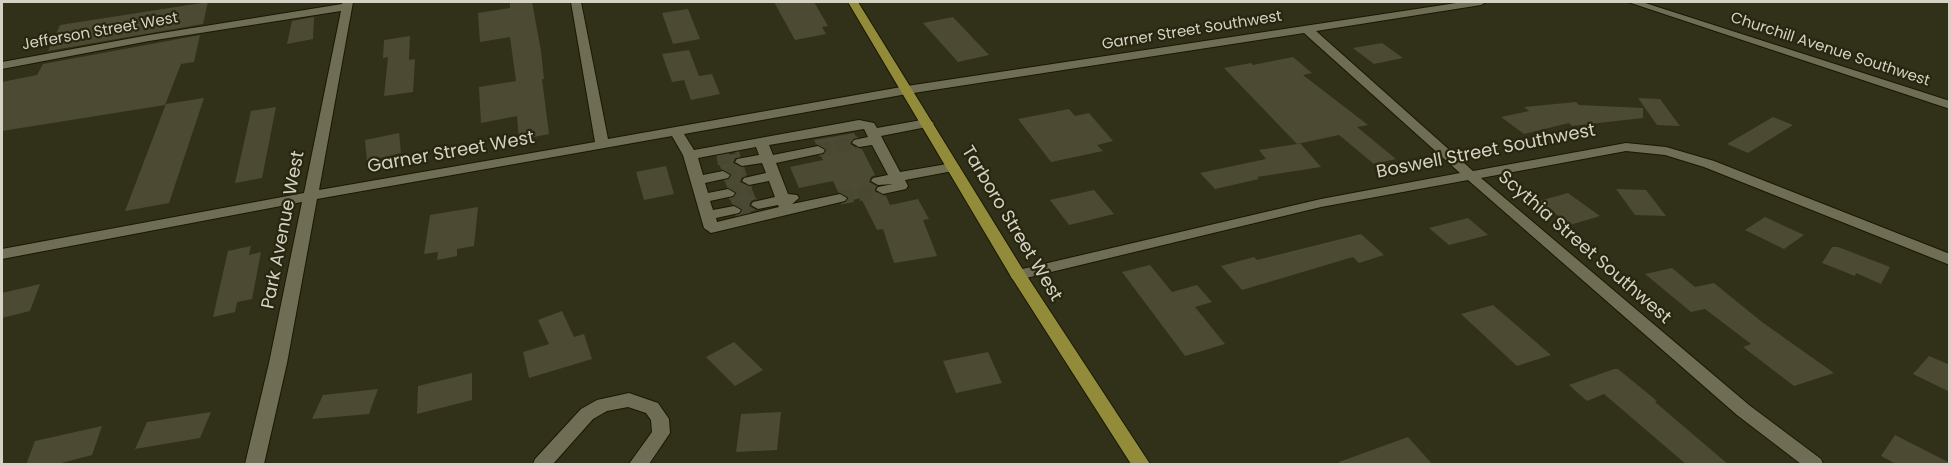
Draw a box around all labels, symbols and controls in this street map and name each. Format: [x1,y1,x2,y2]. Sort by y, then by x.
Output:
street label: Garner Street Southwest [1101,8,1283,54]
street label: Jefferson Street West [21,9,179,55]
street label: Churchill Avenue Southwest [1728,9,1932,91]
street label: Boswell Street Southwest [1375,120,1597,184]
street label: Garner Street West [366,128,536,178]
street label: Tarboro Street West [956,142,1066,306]
street label: Park Avenue West [258,149,310,311]
street label: Scythia Street Southwest [1493,167,1675,329]

